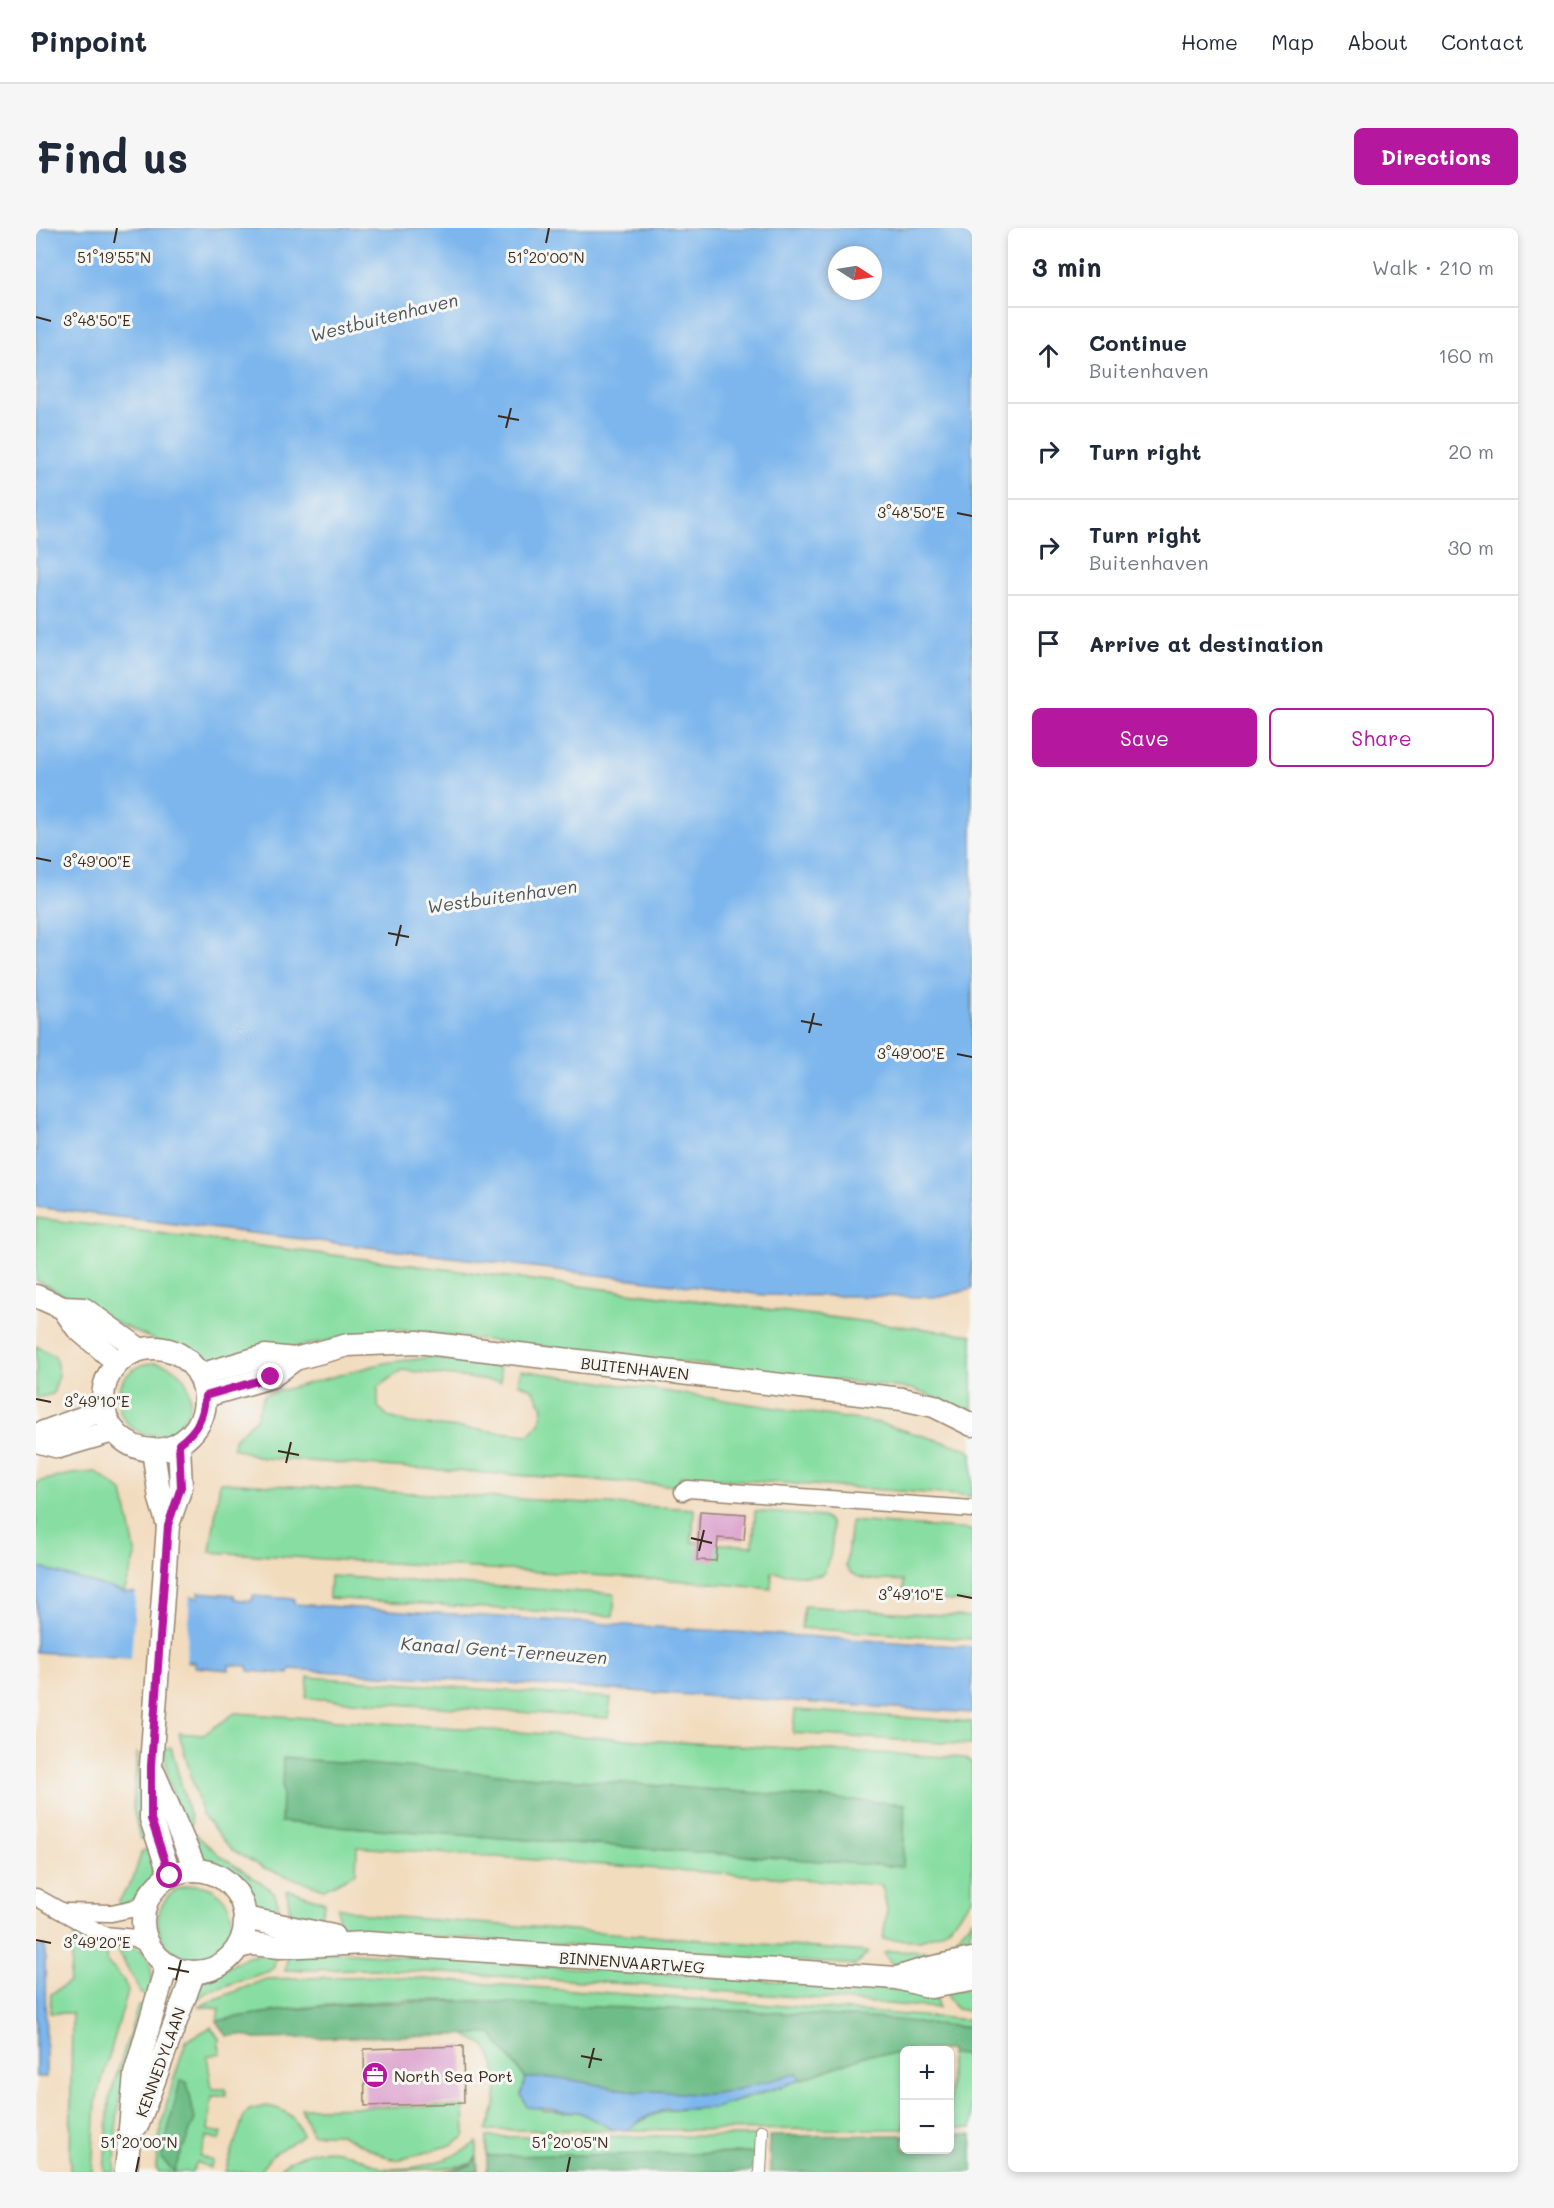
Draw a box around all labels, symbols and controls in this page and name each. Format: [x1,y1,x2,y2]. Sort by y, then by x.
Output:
text: Pinpoint [30,23,147,59]
text: Home [1181,28,1238,55]
text: Map [1271,28,1314,55]
text: About [1347,28,1408,55]
text: Contact [1441,28,1524,55]
button: Directions [1354,128,1518,185]
text: Find us [36,129,188,184]
north arrow [828,246,882,300]
text: 51°19'55"N [77,247,151,267]
text: 51°20'00"N [507,247,585,267]
text: 3 min [1032,250,1101,284]
text: Walk · 210 m [1372,254,1494,280]
water label: Westbuitenhaven [308,287,460,347]
text: 3°48'50"E [63,310,131,330]
text: Continue [1089,328,1187,357]
icon: ahead [1032,339,1065,372]
text: 160 m [1438,342,1494,368]
text: Buitenhaven [1089,357,1209,383]
icon: right [1032,435,1065,468]
text: Turn right [1089,437,1201,466]
text: 20 m [1448,438,1494,464]
text: 3°48'50"E [877,502,945,522]
text: Turn right [1089,520,1201,549]
icon: right [1032,531,1065,564]
text: 30 m [1448,534,1494,560]
text: Buitenhaven [1089,549,1209,575]
icon: arrive [1032,627,1065,660]
text: Arrive at destination [1089,629,1324,658]
button: Save [1032,708,1257,767]
button: Share [1269,708,1494,767]
text: 3°49'00"E [63,851,131,871]
water label: Westbuitenhaven [425,874,579,918]
text: 3°49'00"E [877,1043,945,1063]
street label: BUITENHAVEN [580,1352,690,1384]
route end [257,1363,283,1389]
text: 3°49'10"E [64,1391,130,1411]
text: 3°49'10"E [878,1584,944,1604]
water label: Kanaal Gent-Terneuzen [400,1631,608,1669]
route start [156,1862,182,1888]
text: 3°49'20"E [63,1932,131,1952]
street label: BINNENVAARTWEG [559,1946,706,1978]
street label: KENNEDYLAAN [130,2004,190,2120]
map controls [900,2046,954,2154]
button: + [900,2046,954,2100]
office icon: North Sea Port [360,2060,390,2090]
place label: North Sea Port [394,2065,513,2086]
button: − [900,2100,954,2154]
text: 51°20'00"N [100,2132,178,2152]
text: 51°20'05"N [532,2132,608,2152]

